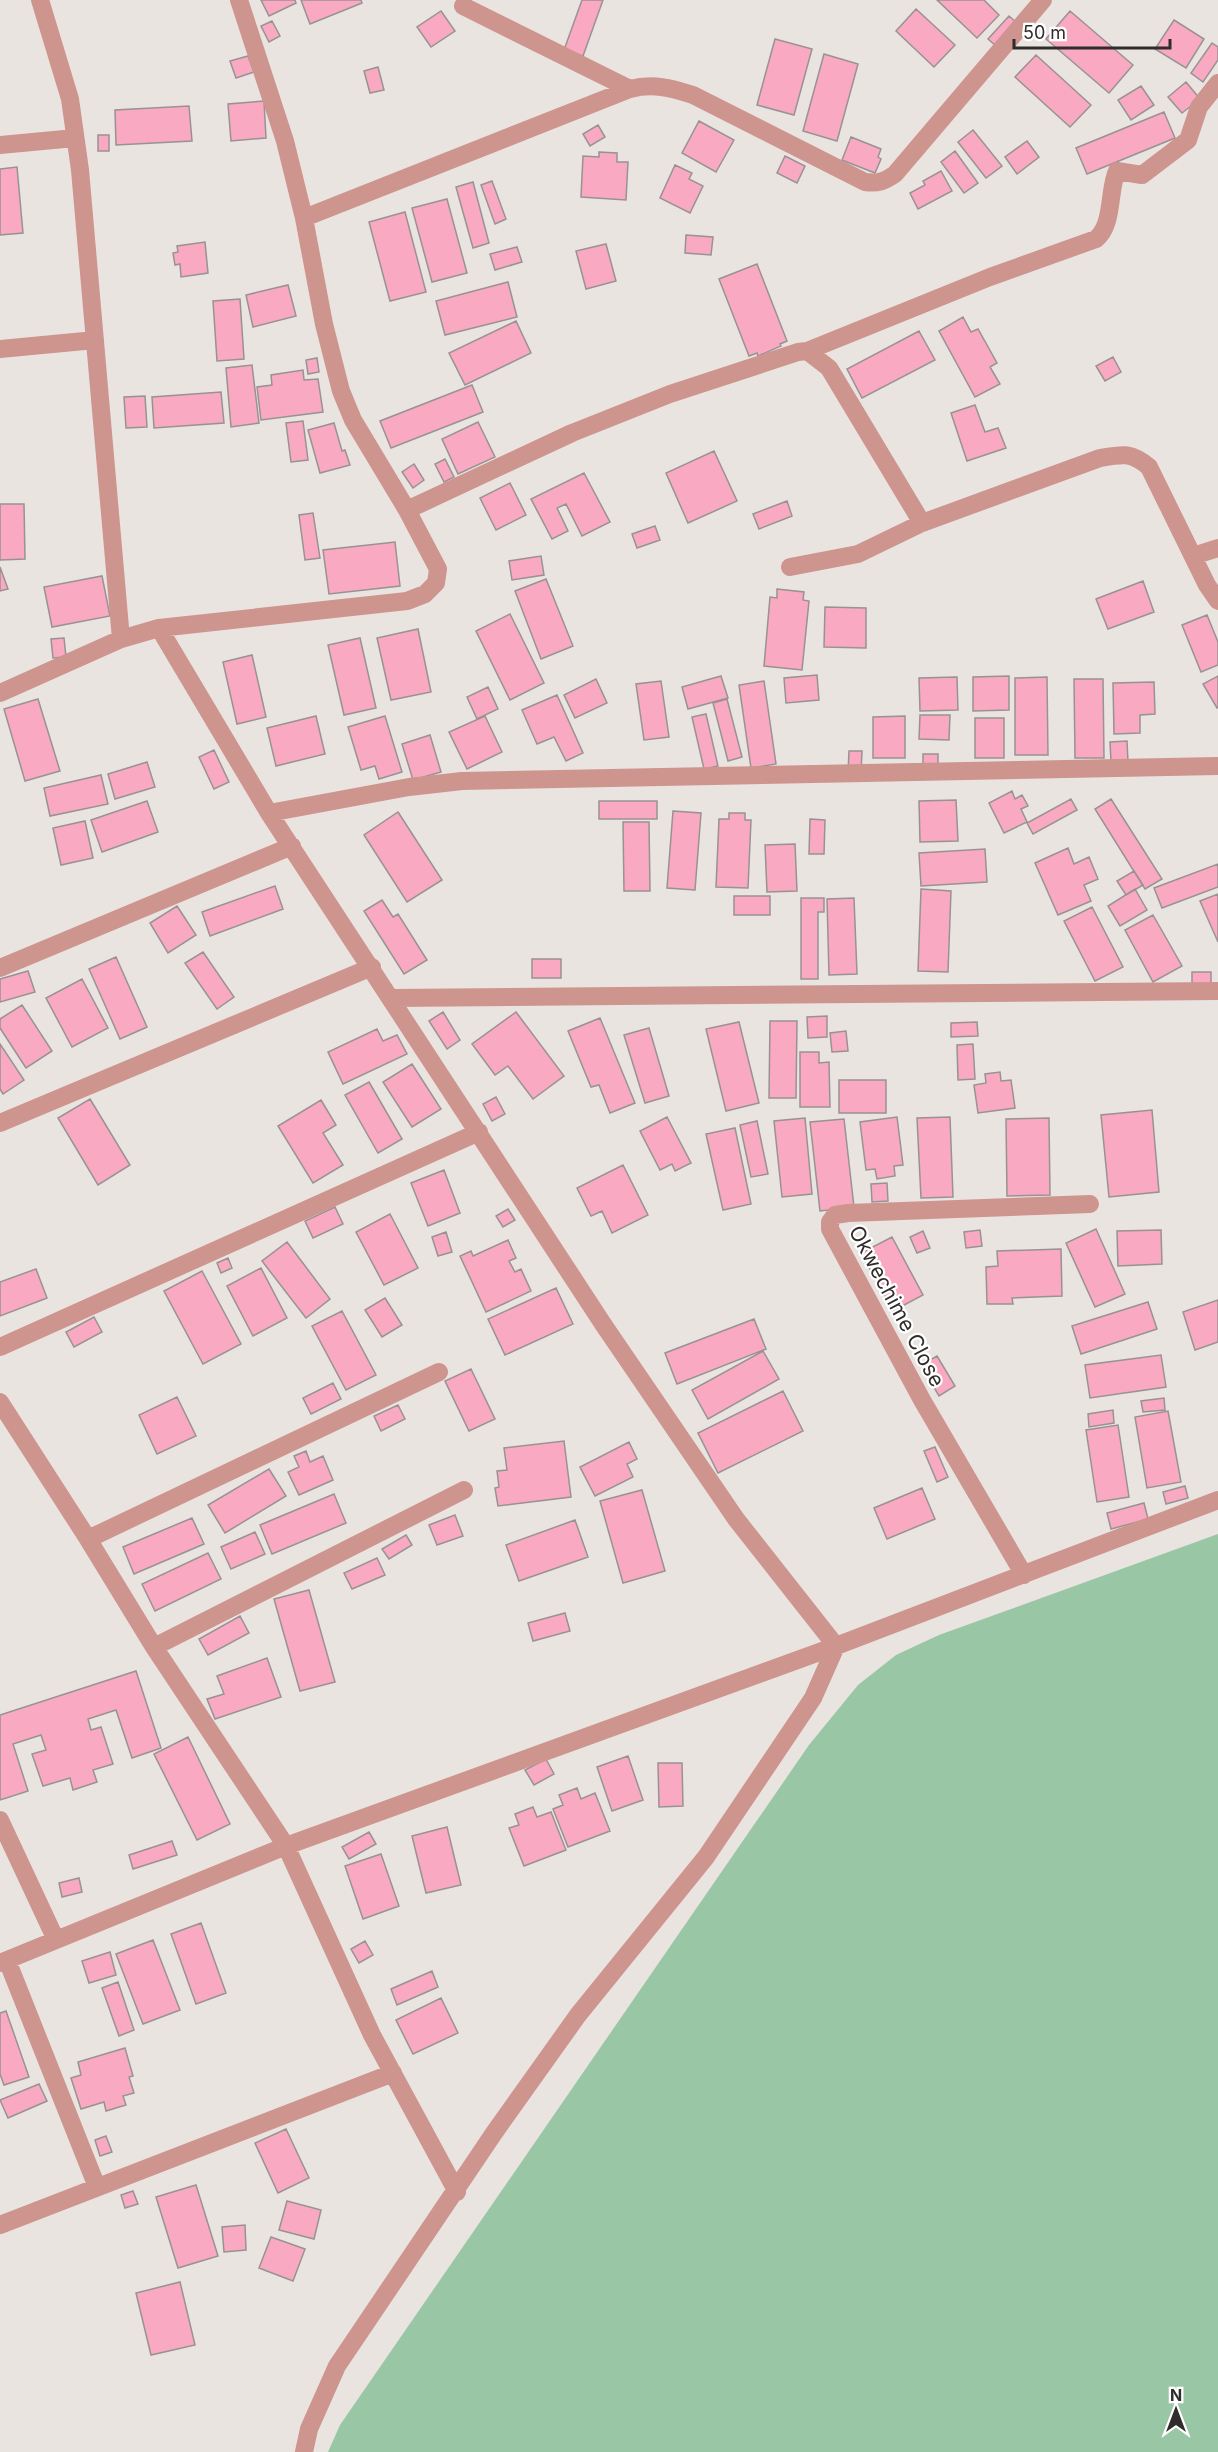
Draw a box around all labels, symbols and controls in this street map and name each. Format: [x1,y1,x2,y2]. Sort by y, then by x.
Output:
scale bar [1014,12,1170,50]
text: 50 m [1023,22,1066,43]
street label: Okwechime Close [844,1221,950,1391]
north arrow [1146,2380,1206,2440]
text: N [1170,2385,1182,2405]

